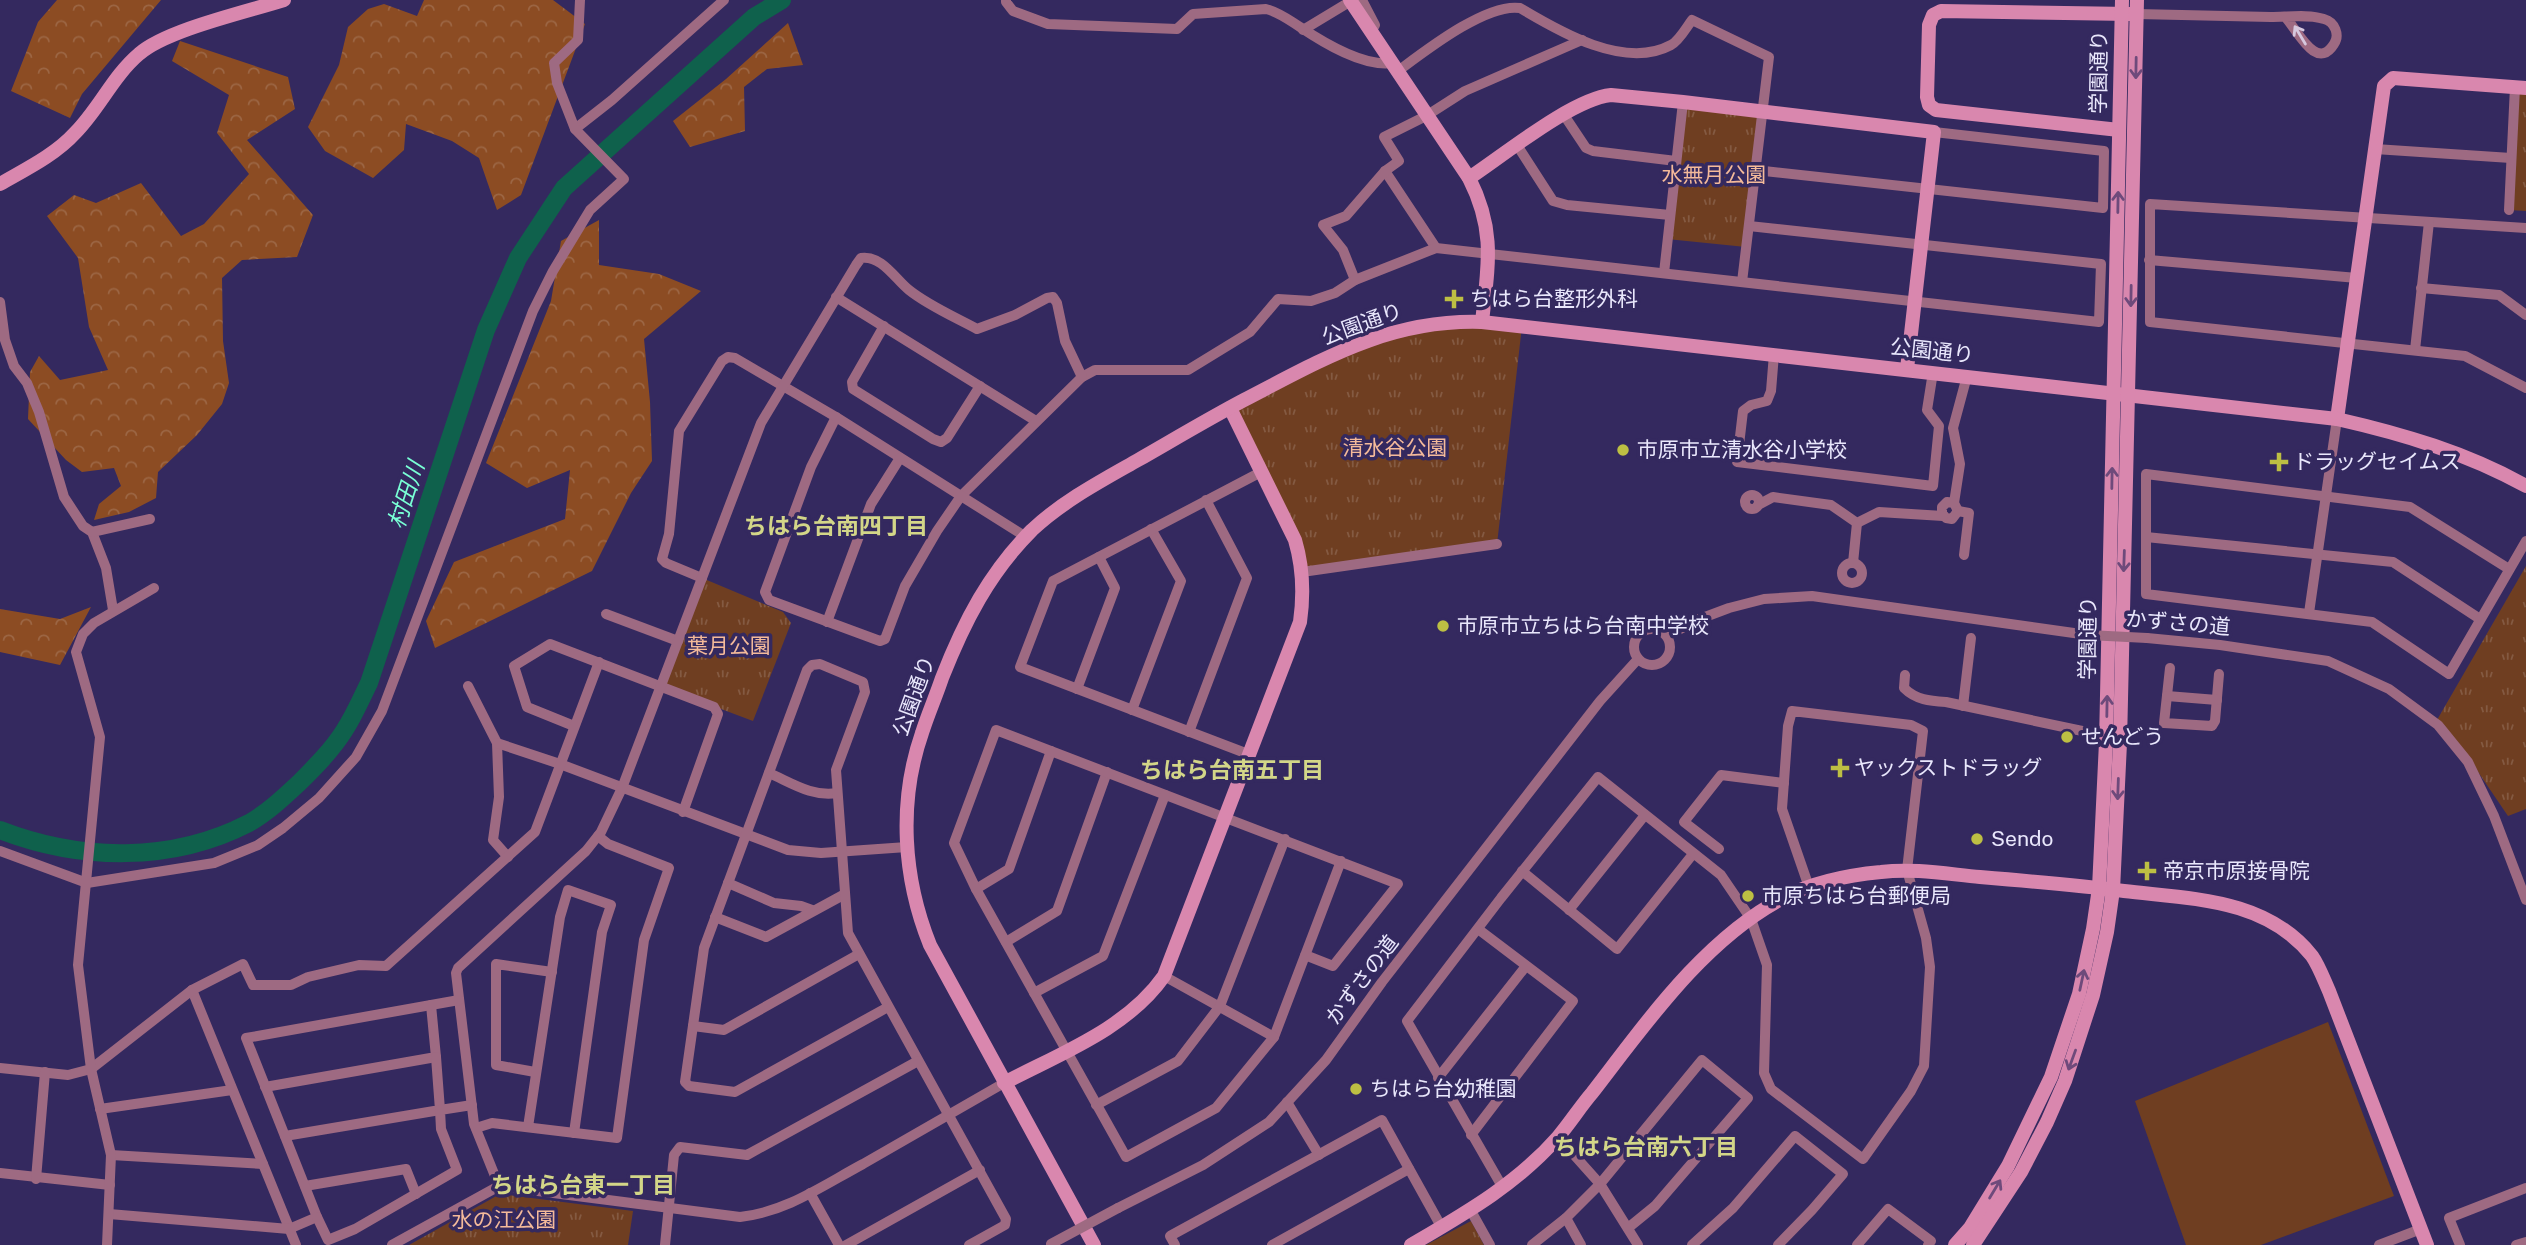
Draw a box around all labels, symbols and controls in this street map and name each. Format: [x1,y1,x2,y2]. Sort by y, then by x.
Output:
one-way arrow [2292,26,2306,46]
street label: 学園通り [2085,30,2112,114]
one-way arrow [2129,56,2143,79]
park label: 水無月公園 [1662,162,1767,187]
one-way arrow [2111,191,2124,214]
one-way arrow [2124,284,2138,307]
place label: ちはら台整形外科 [1470,286,1638,311]
marker: ちはら台整形外科 [1444,289,1464,309]
street label: 公園通り [1318,297,1406,350]
street label: 公園通り [1889,334,1975,367]
park label: 清水谷公園 [1343,435,1448,460]
place label: 市原市立清水谷小学校 [1637,437,1847,462]
marker: 市原市立清水谷小学校 [1615,442,1631,458]
place label: ドラッグセイムス [2293,449,2461,474]
marker: ドラッグセイムス [2271,454,2287,470]
water label: 村田川 [382,455,430,532]
one-way arrow [2105,467,2119,490]
district label: ちはら台南四丁目 [744,512,928,539]
one-way arrow [2117,550,2130,573]
street label: 学園通り [2074,596,2101,680]
street label: かずさの道 [2125,605,2231,640]
place label: 市原市立ちはら台南中学校 [1457,613,1709,638]
marker: 市原市立ちはら台南中学校 [1435,618,1451,634]
park label: 葉月公園 [687,633,771,658]
street label: 公園通り [887,652,940,740]
one-way arrow [2100,694,2114,717]
place label: せんどう [2081,724,2164,749]
marker: せんどう [2059,729,2075,745]
place label: ヤックストドラッグ [1854,755,2042,780]
district label: ちはら台南五丁目 [1140,756,1324,783]
marker: ヤックストドラッグ [1832,760,1848,776]
one-way arrow [2112,777,2125,800]
place label: Sendo [1991,826,2053,851]
marker: Sendo [1969,831,1985,847]
place label: 帝京市原接骨院 [2163,858,2310,883]
marker: 帝京市原接骨院 [2137,861,2157,881]
place label: 市原ちはら台郵便局 [1762,883,1951,908]
marker: 市原ちはら台郵便局 [1740,888,1756,904]
street label: かずさの道 [1320,930,1403,1029]
one-way arrow [2076,969,2089,992]
one-way arrow [2065,1049,2078,1071]
place label: ちはら台幼稚園 [1370,1076,1517,1101]
marker: ちはら台幼稚園 [1348,1081,1364,1097]
district label: ちはら台南六丁目 [1554,1133,1738,1160]
district label: ちはら台東一丁目 [491,1171,675,1198]
one-way arrow [1988,1180,2002,1200]
park label: 水の江公園 [452,1207,557,1232]

